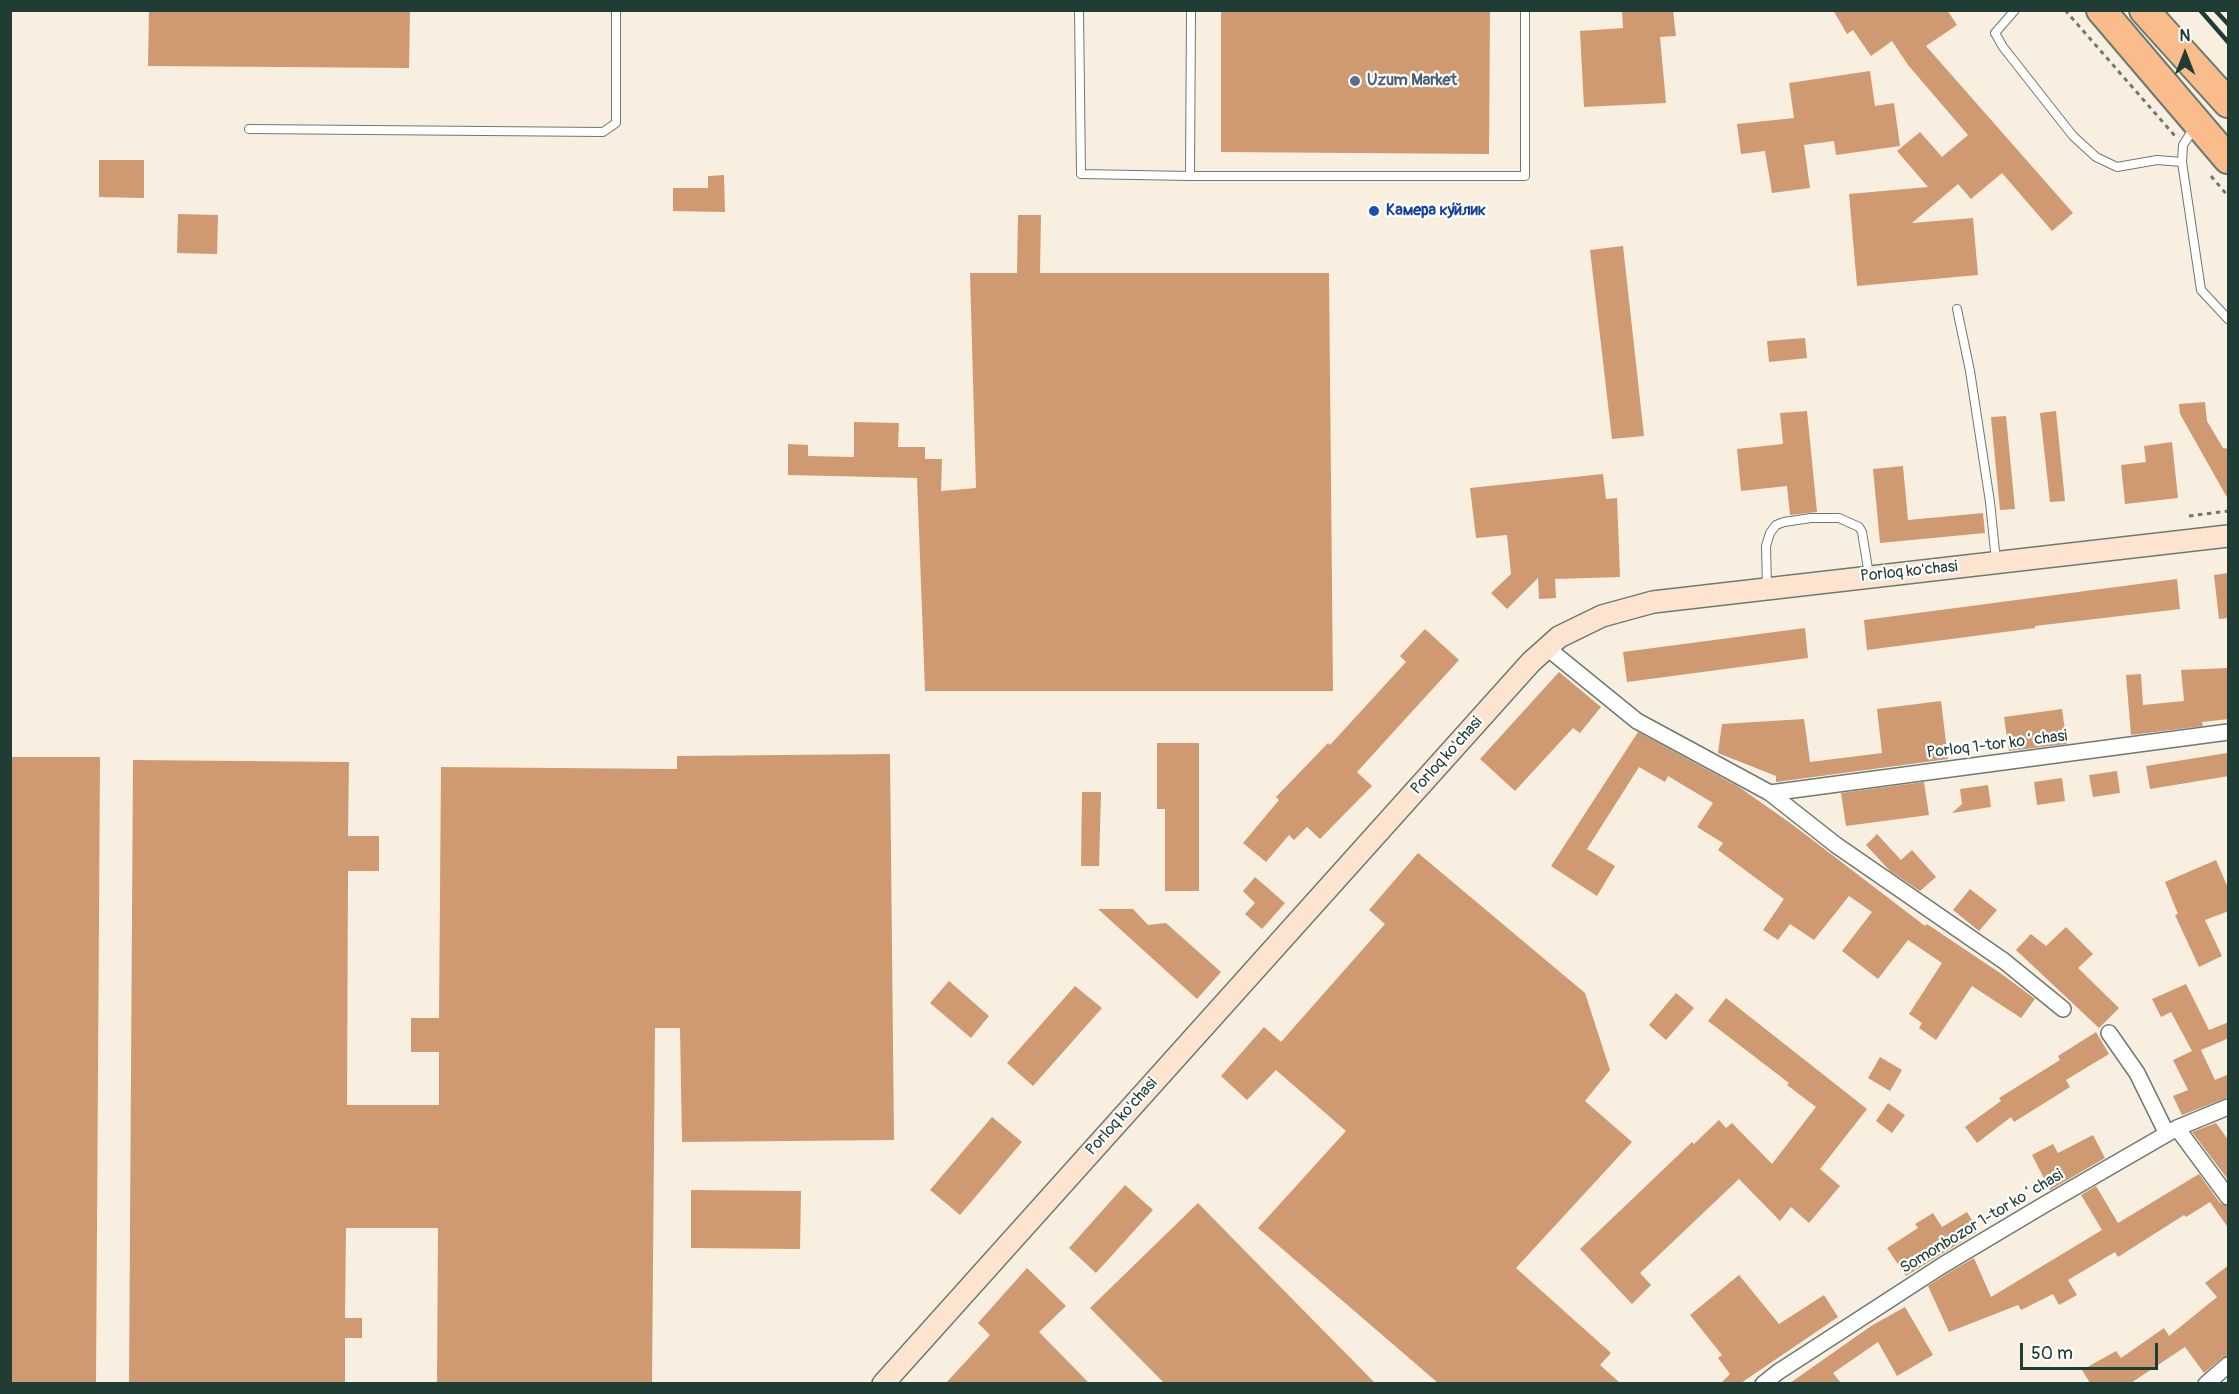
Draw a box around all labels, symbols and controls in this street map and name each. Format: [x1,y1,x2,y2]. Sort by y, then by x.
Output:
north arrow [2155,24,2215,84]
text: N [2180,26,2190,46]
place label: Uzum Market [1367,71,1457,91]
marker: Uzum Market [1348,74,1362,88]
place label: Камера ку́йлик [1386,201,1486,221]
marker: Камера ку́йлик [1367,204,1381,218]
street label: Porloq ko'chasi [1859,557,1959,587]
street label: Porloq ko'chasi [1407,713,1487,799]
street label: Porloq 1-tor koʻchasi [1925,727,2069,763]
street label: Porloq ko'chasi [1082,1074,1162,1160]
street label: Somonbozor 1-tor koʻchasi [1897,1166,2067,1278]
scale bar [2023,1331,2161,1369]
text: 50 m [2031,1342,2073,1365]

